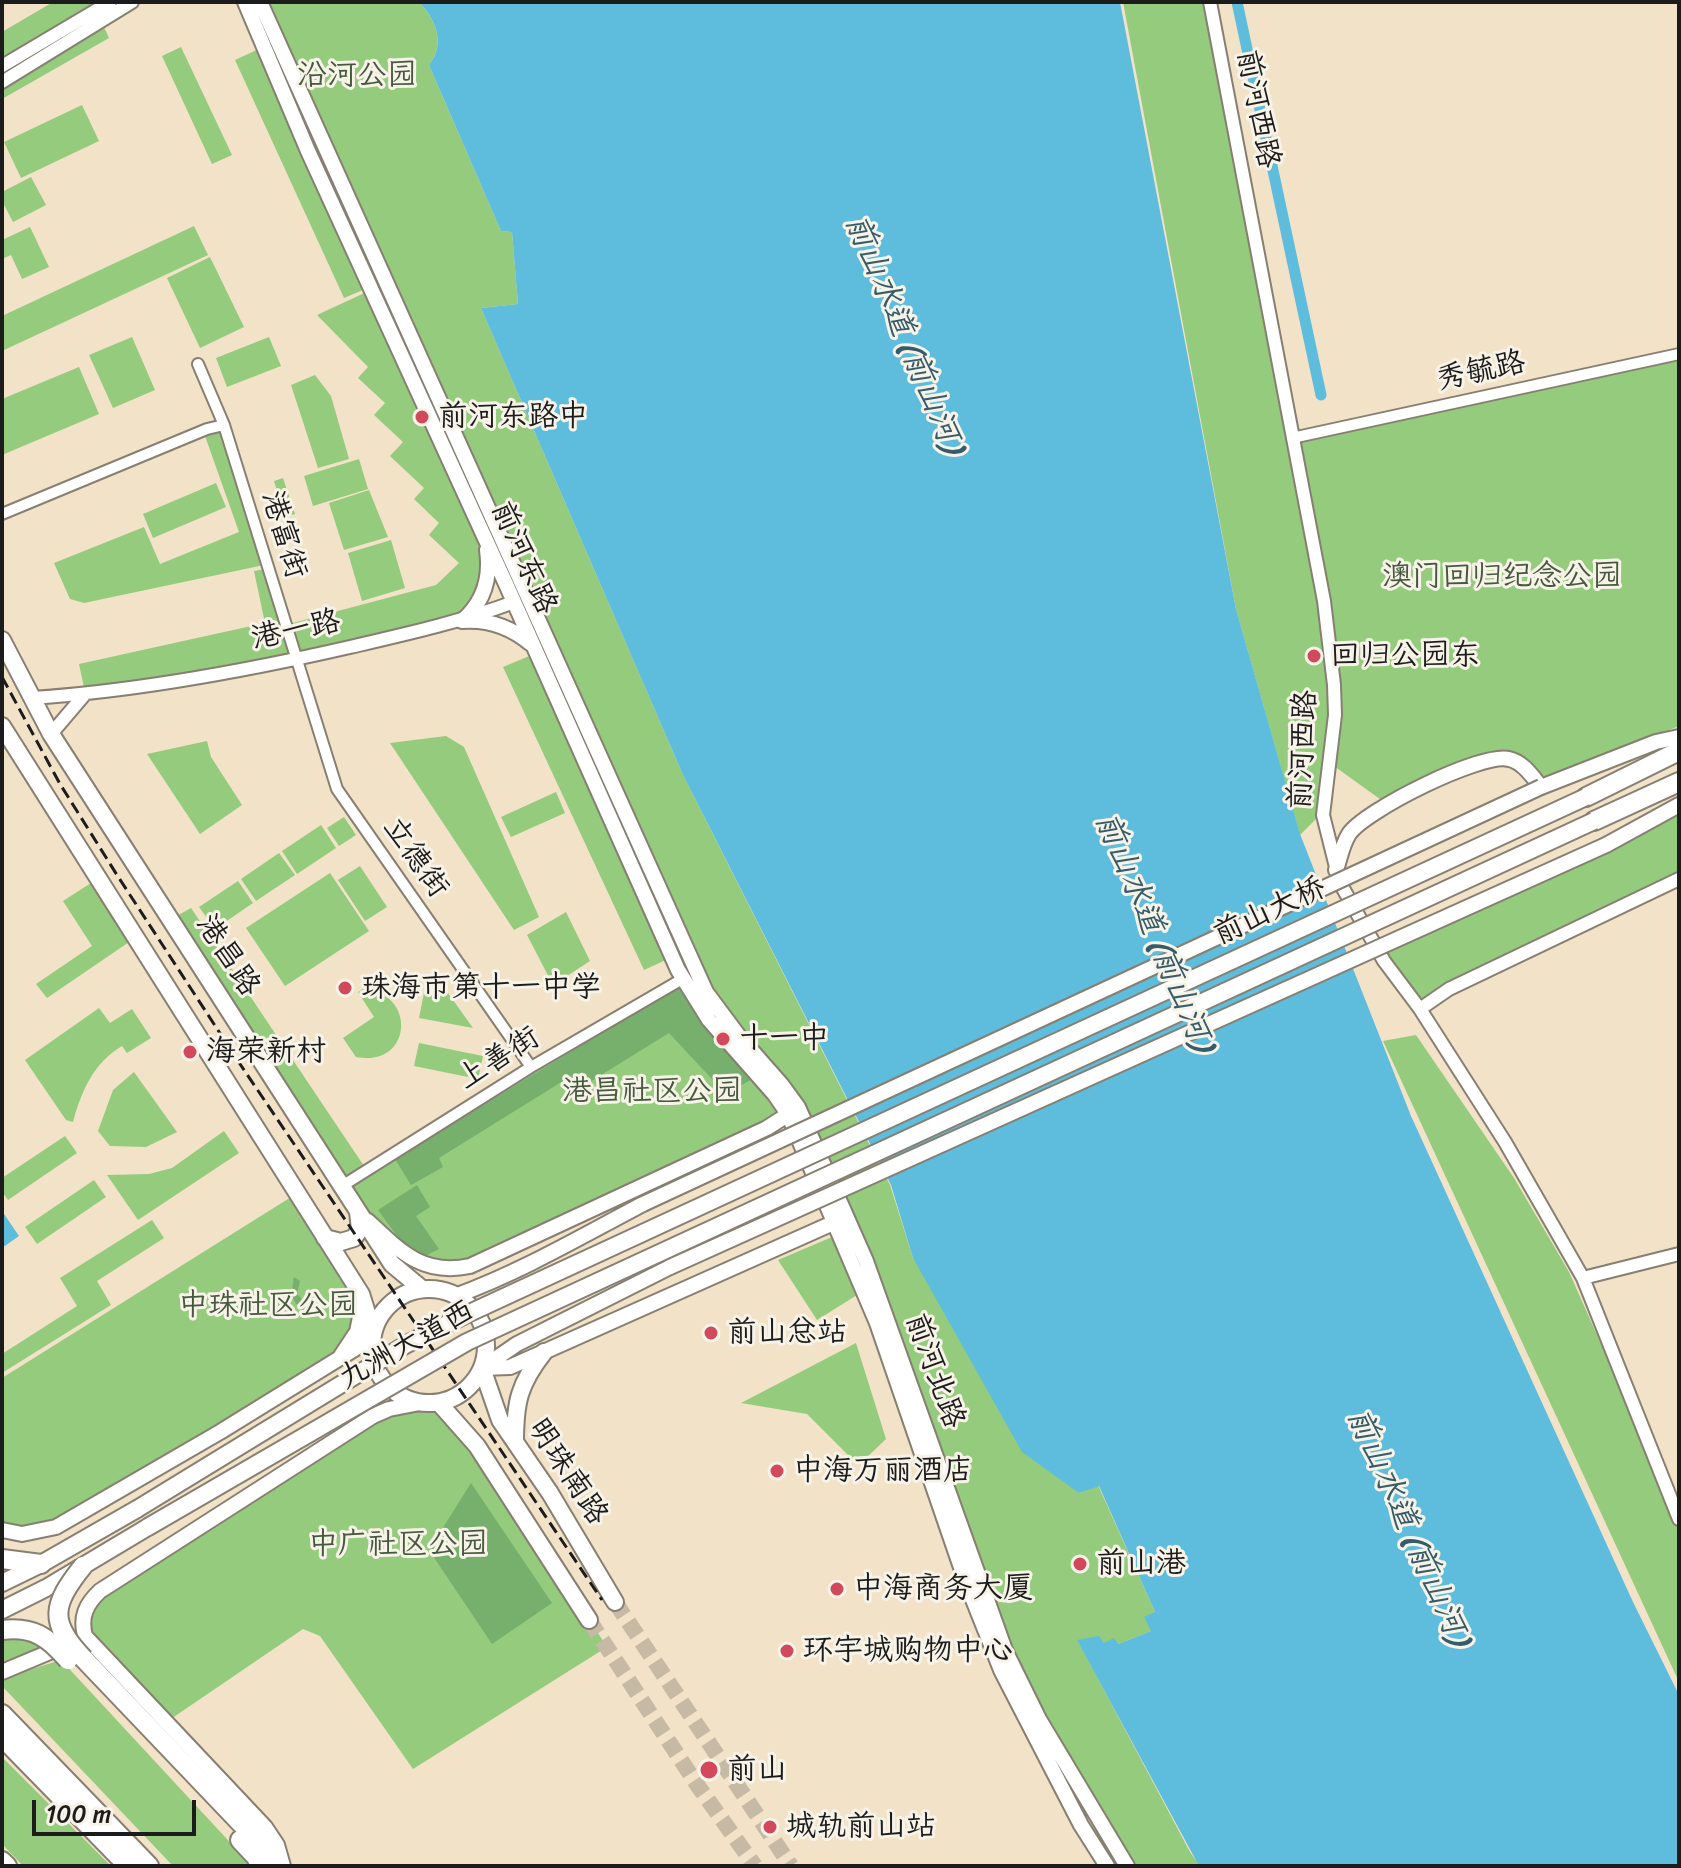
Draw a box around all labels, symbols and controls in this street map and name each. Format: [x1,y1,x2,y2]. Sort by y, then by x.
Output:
street label: 前河西路 [1228,47,1286,171]
park label: 沿河公园 [297,58,417,94]
water label: 前山水道 (前山河) [836,209,970,459]
street label: 秀毓路 [1433,345,1529,399]
place label: 前河东路中 [438,399,588,435]
marker: 前河东路中 [413,408,431,426]
street label: 港富街 [253,487,313,583]
street label: 前河东路 [482,496,564,620]
park label: 澳门回归纪念公园 [1382,559,1622,595]
street label: 港一路 [248,604,344,658]
place label: 回归公园东 [1330,638,1480,674]
marker: 回归公园东 [1305,647,1323,665]
street label: 前河西路 [1283,689,1325,811]
water label: 前山水道 (前山河) [1086,807,1220,1057]
street label: 立德街 [374,811,456,905]
street label: 前山大桥 [1208,870,1332,954]
street label: 港昌路 [187,908,267,1004]
place label: 珠海市第十一中学 [361,970,601,1006]
marker: 珠海市第十一中学 [336,979,354,997]
street label: 上善街 [451,1020,547,1098]
place label: 十一中 [739,1021,829,1057]
marker: 十一中 [714,1030,732,1048]
place label: 海荣新村 [206,1034,326,1070]
marker: 海荣新村 [181,1043,199,1061]
park label: 港昌社区公园 [562,1074,742,1110]
park label: 中珠社区公园 [178,1288,358,1324]
street label: 九洲大道西 [333,1294,481,1398]
street label: 前河北路 [897,1308,971,1434]
place label: 前山总站 [727,1315,847,1351]
marker: 前山总站 [702,1324,720,1342]
water label: 前山水道 (前山河) [1338,1403,1476,1651]
street label: 明珠南路 [519,1412,615,1532]
place label: 中海万丽酒店 [793,1453,973,1489]
marker: 中海万丽酒店 [768,1462,786,1480]
park label: 中广社区公园 [308,1527,488,1563]
place label: 前山港 [1096,1546,1186,1582]
marker: 前山港 [1071,1555,1089,1573]
place label: 中海商务大厦 [853,1571,1033,1607]
marker: 中海商务大厦 [828,1580,846,1598]
place label: 环宇城购物中心 [803,1633,1013,1669]
marker: 环宇城购物中心 [778,1642,796,1660]
place label: 前山 [727,1752,787,1788]
marker: 前山 [698,1759,720,1781]
scale bar [36,1784,200,1834]
text: 100 m [46,1793,111,1835]
place label: 城轨前山站 [786,1809,936,1845]
marker: 城轨前山站 [761,1818,779,1836]

